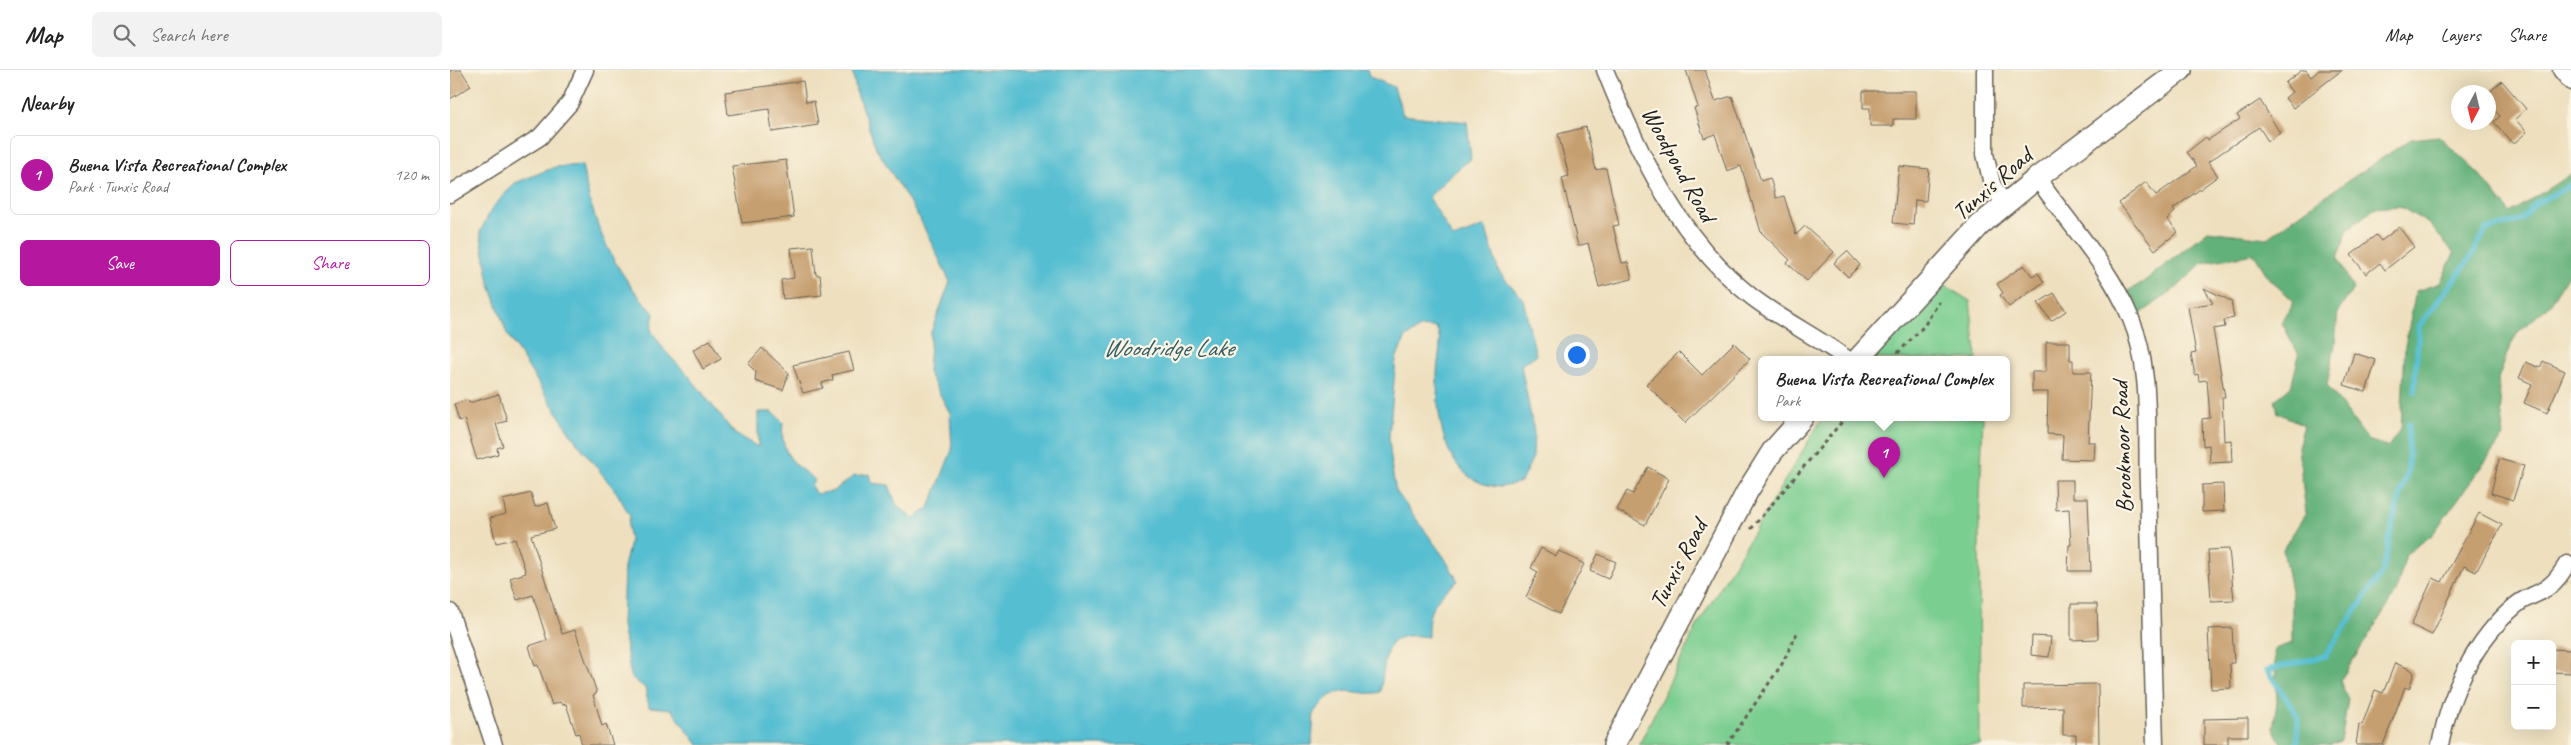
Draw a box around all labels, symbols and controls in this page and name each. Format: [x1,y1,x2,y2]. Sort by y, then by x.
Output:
search box [92,12,442,57]
text: Map [25,20,62,50]
icon: search [110,21,138,49]
text: Search here [150,23,228,47]
text: Map [2385,24,2413,46]
text: Layers [2441,24,2480,46]
text: Share [2508,24,2546,46]
north arrow [2451,85,2496,130]
text: Nearby [20,90,73,116]
street label: Woodpond Road [1635,101,1725,230]
street label: Tunxis Road [1946,139,2041,227]
text: Buena Vista Recreational Complex [68,153,286,177]
text: 1 [33,165,41,185]
text: 120 m [395,165,429,185]
text: Park · Tunxis Road [68,177,168,197]
button: Save [20,240,220,286]
button: Share [230,240,430,286]
water label: Woodridge Lake [1103,332,1237,364]
your location [1564,342,1590,368]
popup [1758,356,2010,421]
text: Buena Vista Recreational Complex [1775,367,1993,391]
street label: Brookmoor Road [2105,377,2139,514]
text: Park [1775,391,1800,411]
pin: 1 [1868,437,1900,478]
street label: Tunxis Road [1642,511,1716,614]
map controls [2511,640,2556,730]
button: + [2511,640,2556,685]
button: − [2511,685,2556,730]

